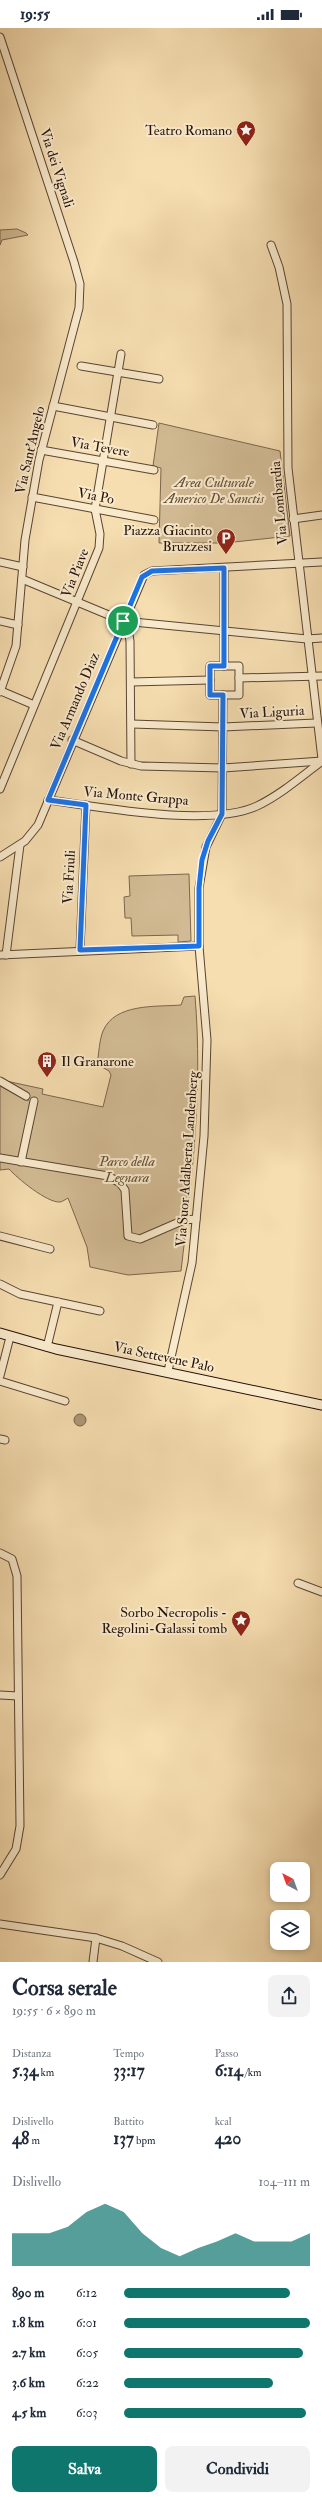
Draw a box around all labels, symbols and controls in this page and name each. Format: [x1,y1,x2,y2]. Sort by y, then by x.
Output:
text: 19:55 [20,5,50,24]
place icon: Teatro Romano [235,119,257,147]
place label: Teatro Romano [145,122,232,139]
street label: Via dei Vignali [36,126,78,210]
street label: Via Sant'Angelo [12,404,48,496]
street label: Via Tevere [69,433,131,461]
street label: Via Lombardia [267,460,291,546]
park label: Area Culturale Americo De Sanctis [162,474,265,507]
street label: Via Po [76,484,116,508]
place label: Piazza Giacinto Bruzzesi [123,522,212,555]
parking icon: Piazza Giacinto Bruzzesi [215,527,237,555]
street label: Via Piave [57,546,93,600]
pin [106,604,140,638]
icon: arrive [112,610,134,632]
street label: Via Armando Diaz [47,649,103,752]
street label: Via Liguria [239,702,305,722]
street label: Via Monte Grappa [83,783,189,810]
street label: Via Friuli [59,849,79,904]
building icon: Il Granarone [36,1050,58,1078]
place label: Il Granarone [61,1053,134,1070]
street label: Via Suor Adalberta Landenberg [172,1069,202,1247]
park label: Parco della Legnara [98,1153,155,1186]
street label: Via Settevene Palo [112,1338,216,1376]
place label: Sorbo Necropolis - Regolini-Galassi tomb [101,1604,227,1637]
place icon: Sorbo Necropolis - Regolini-Galassi tomb [230,1609,252,1637]
north arrow [270,1862,310,1902]
map controls [270,1862,310,1950]
button: layers [270,1910,310,1950]
text: Corsa serale [12,1974,117,2002]
button: share [268,1975,310,2017]
text: 19:55 · 6 × 890 m [12,2003,96,2019]
text: Distanza [12,2047,51,2060]
text: Tempo [113,2047,144,2060]
text: Passo [215,2047,238,2060]
text: 5.34 [12,2060,38,2081]
text: 33:17 [113,2060,144,2081]
text: 6:14 [215,2060,243,2081]
text: km [38,2066,54,2079]
text: /km [243,2066,262,2079]
text: Dislivello [12,2115,53,2128]
text: Battito [113,2115,144,2128]
text: kcal [215,2115,232,2128]
text: 48 [12,2128,29,2149]
text: 137 [113,2128,134,2149]
text: 420 [215,2128,241,2149]
text: m [29,2134,40,2147]
text: bpm [134,2134,156,2147]
text: Dislivello [12,2174,61,2190]
text: 104–111 m [258,2174,310,2190]
text: 890 m [12,2285,44,2301]
text: 6:12 [76,2285,97,2301]
text: 1.8 km [12,2315,44,2331]
text: 6:01 [76,2315,97,2331]
text: 2.7 km [12,2345,46,2361]
text: 6:05 [76,2345,98,2361]
text: 3.6 km [12,2375,45,2391]
text: 6:22 [76,2375,99,2391]
text: 4.5 km [12,2405,46,2421]
text: 6:03 [76,2405,97,2421]
button: Salva [12,2446,157,2492]
button: Condividi [165,2446,310,2492]

